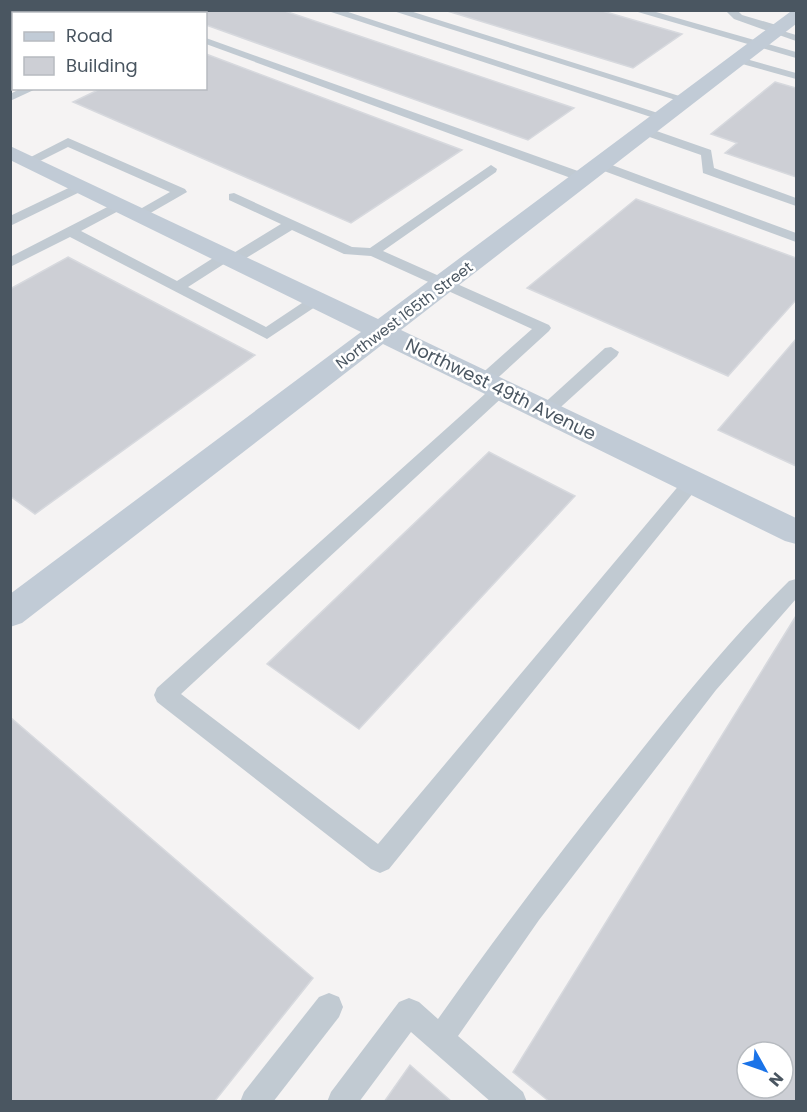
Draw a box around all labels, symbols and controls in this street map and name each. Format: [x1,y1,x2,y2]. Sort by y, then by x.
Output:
legend [12,12,207,90]
text: Road [66,23,113,48]
text: Building [66,53,138,78]
street label: Northwest 165th Street [331,257,477,373]
street label: Northwest 49th Avenue [402,332,600,446]
north arrow [735,1040,795,1100]
text: N [763,1067,789,1091]

